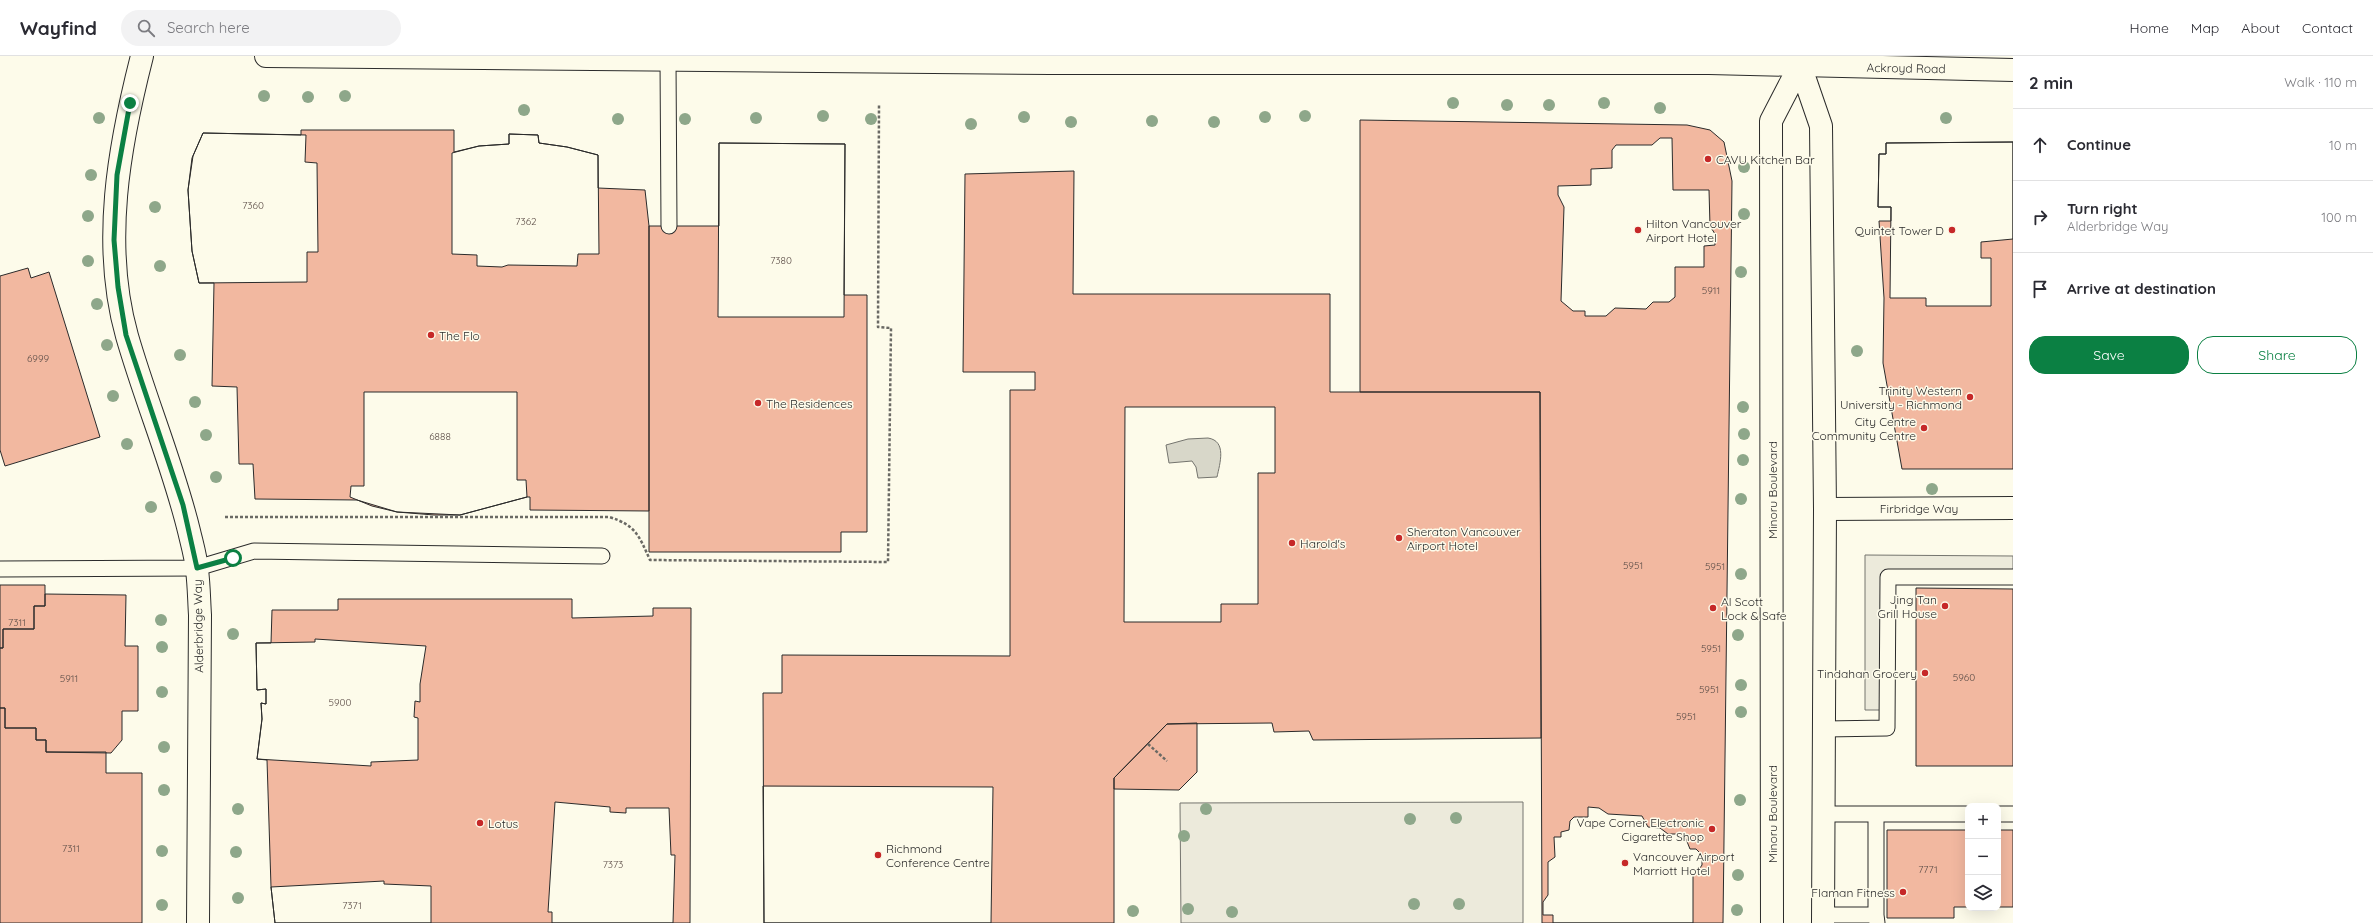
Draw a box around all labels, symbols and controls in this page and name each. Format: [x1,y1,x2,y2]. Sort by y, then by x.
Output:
search box [121,10,401,46]
text: Wayfind [20,16,97,40]
icon: search [135,17,157,39]
text: Search here [167,18,250,37]
text: Home [2130,19,2169,37]
text: Map [2191,19,2219,37]
text: About [2241,19,2280,37]
text: Contact [2302,19,2353,37]
street label: Ackroyd Road [1866,60,1946,76]
text: 2 min [2029,72,2073,93]
text: Walk · 110 m [2284,74,2357,90]
route end [121,94,139,112]
icon: ahead [2029,134,2051,156]
text: Continue [2067,135,2131,154]
text: 10 m [2329,137,2357,153]
place label: CAVU Kitchen Bar [1716,152,1815,167]
marker: CAVU Kitchen Bar [1703,154,1713,164]
house number: 7360 [242,199,264,212]
text: Turn right [2067,199,2138,218]
icon: right [2029,206,2051,228]
text: 100 m [2321,209,2357,225]
house number: 7362 [515,215,537,228]
place label: Hilton Vancouver Airport Hotel [1646,216,1742,245]
text: Alderbridge Way [2067,218,2169,234]
place label: Quintet Tower D [1855,223,1944,238]
marker: Hilton Vancouver Airport Hotel [1633,225,1643,235]
marker: Quintet Tower D [1947,225,1957,235]
house number: 7380 [770,254,792,267]
icon: arrive [2029,278,2051,300]
text: Arrive at destination [2067,279,2216,298]
house number: 5911 [1702,284,1720,297]
place label: The Flo [439,328,480,343]
marker: The Flo [426,330,436,340]
button: Save [2029,336,2189,374]
button: Share [2197,336,2357,374]
house number: 6999 [27,352,49,365]
place label: Trinity Western University - Richmond [1840,383,1962,412]
marker: Trinity Western University - Richmond [1965,392,1975,402]
place label: The Residences [766,396,853,411]
marker: The Residences [753,398,763,408]
place label: City Centre Community Centre [1812,414,1916,443]
marker: City Centre Community Centre [1919,423,1929,433]
house number: 6888 [429,430,451,443]
street label: Minoru Boulevard [1765,441,1780,539]
street label: Firbridge Way [1880,501,1958,516]
place label: Sheraton Vancouver Airport Hotel [1407,524,1521,553]
marker: Sheraton Vancouver Airport Hotel [1394,533,1404,543]
place label: Harold's [1300,536,1346,551]
marker: Harold's [1287,538,1297,548]
route start [224,549,242,567]
house number: 5951 [1623,559,1643,572]
house number: 5951 [1705,560,1725,573]
street label: Alderbridge Way [190,579,206,673]
place label: Jing Tan Grill House [1878,592,1937,621]
place label: Al Scott Lock & Safe [1721,594,1787,623]
marker: Jing Tan Grill House [1940,601,1950,611]
marker: Al Scott Lock & Safe [1708,603,1718,613]
house number: 7311 [8,616,26,629]
house number: 5951 [1701,642,1721,655]
place label: Tindahan Grocery [1817,666,1917,681]
marker: Tindahan Grocery [1920,668,1930,678]
house number: 5960 [1953,671,1975,684]
house number: 5911 [60,672,78,685]
house number: 5951 [1699,683,1719,696]
house number: 5900 [329,696,352,709]
house number: 5951 [1676,710,1696,723]
street label: Minoru Boulevard [1765,765,1780,863]
map controls [1965,803,2001,911]
button: + [1965,803,2001,839]
place label: Vape Corner Electronic Cigarette Shop [1576,815,1704,844]
place label: Lotus [488,816,519,831]
marker: Lotus [475,818,485,828]
marker: Vape Corner Electronic Cigarette Shop [1707,824,1717,834]
button: − [1965,839,2001,875]
place label: Richmond Conference Centre [886,841,990,870]
house number: 7311 [62,842,80,855]
place label: Vancouver Airport Marriott Hotel [1633,849,1734,878]
marker: Richmond Conference Centre [873,850,883,860]
house number: 7373 [603,858,623,871]
marker: Vancouver Airport Marriott Hotel [1620,858,1630,868]
house number: 7771 [1918,863,1938,876]
button: layers [1965,875,2001,911]
place label: Flaman Fitness [1811,885,1895,900]
marker: Flaman Fitness [1898,887,1908,897]
house number: 7371 [342,899,362,912]

